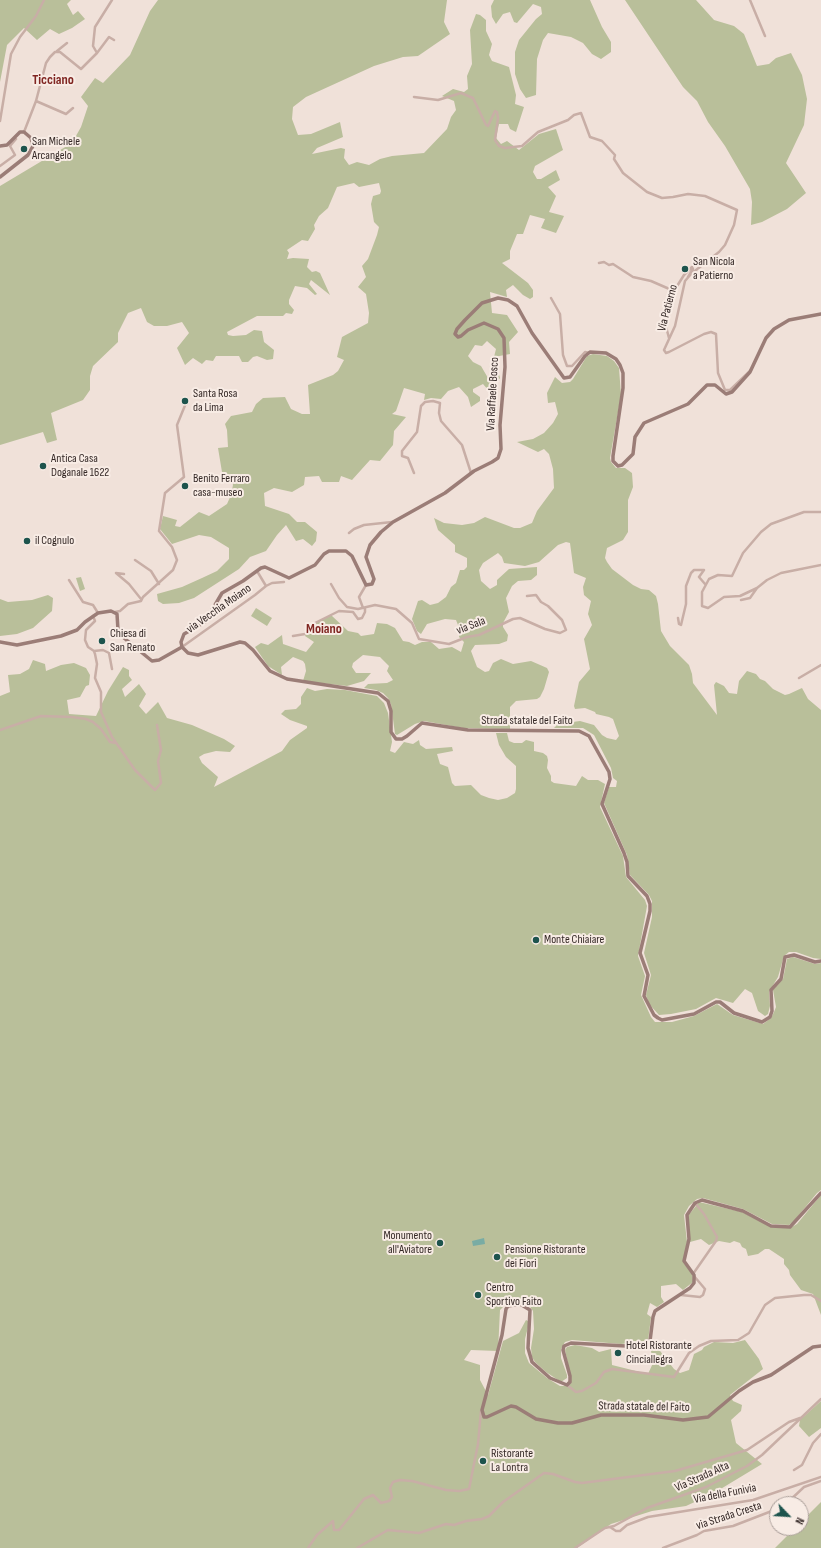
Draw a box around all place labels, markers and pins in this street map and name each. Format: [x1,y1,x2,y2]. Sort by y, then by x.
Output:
place label: San Michele Arcangelo [32,135,80,163]
marker: San Michele Arcangelo [19,144,29,154]
place label: San Nicola a Patierno [693,255,735,283]
marker: San Nicola a Patierno [680,264,690,274]
place label: Santa Rosa da Lima [193,387,237,415]
marker: Santa Rosa da Lima [180,396,190,406]
place label: Antica Casa Doganale 1622 [51,452,109,480]
marker: Antica Casa Doganale 1622 [38,461,48,471]
place label: Benito Ferraro casa-museo [193,472,250,500]
marker: Benito Ferraro casa-museo [180,481,190,491]
place label: il Cognulo [35,534,74,548]
marker: il Cognulo [22,536,32,546]
place label: Chiesa di San Renato [110,627,155,655]
marker: Chiesa di San Renato [97,636,107,646]
place label: Monte Chiaiare [544,933,604,947]
marker: Monte Chiaiare [531,935,541,945]
place label: Monumento all'Aviatore [383,1229,432,1257]
marker: Monumento all'Aviatore [435,1238,445,1248]
place label: Pensione Ristorante dei Fiori [505,1243,586,1271]
marker: Pensione Ristorante dei Fiori [492,1252,502,1262]
place label: Centro Sportivo Faito [486,1281,542,1309]
marker: Centro Sportivo Faito [473,1290,483,1300]
place label: Hotel Ristorante Cinciallegra [626,1339,692,1367]
marker: Hotel Ristorante Cinciallegra [613,1348,623,1358]
place label: Ristorante La Lontra [491,1447,533,1475]
marker: Ristorante La Lontra [478,1456,488,1466]

